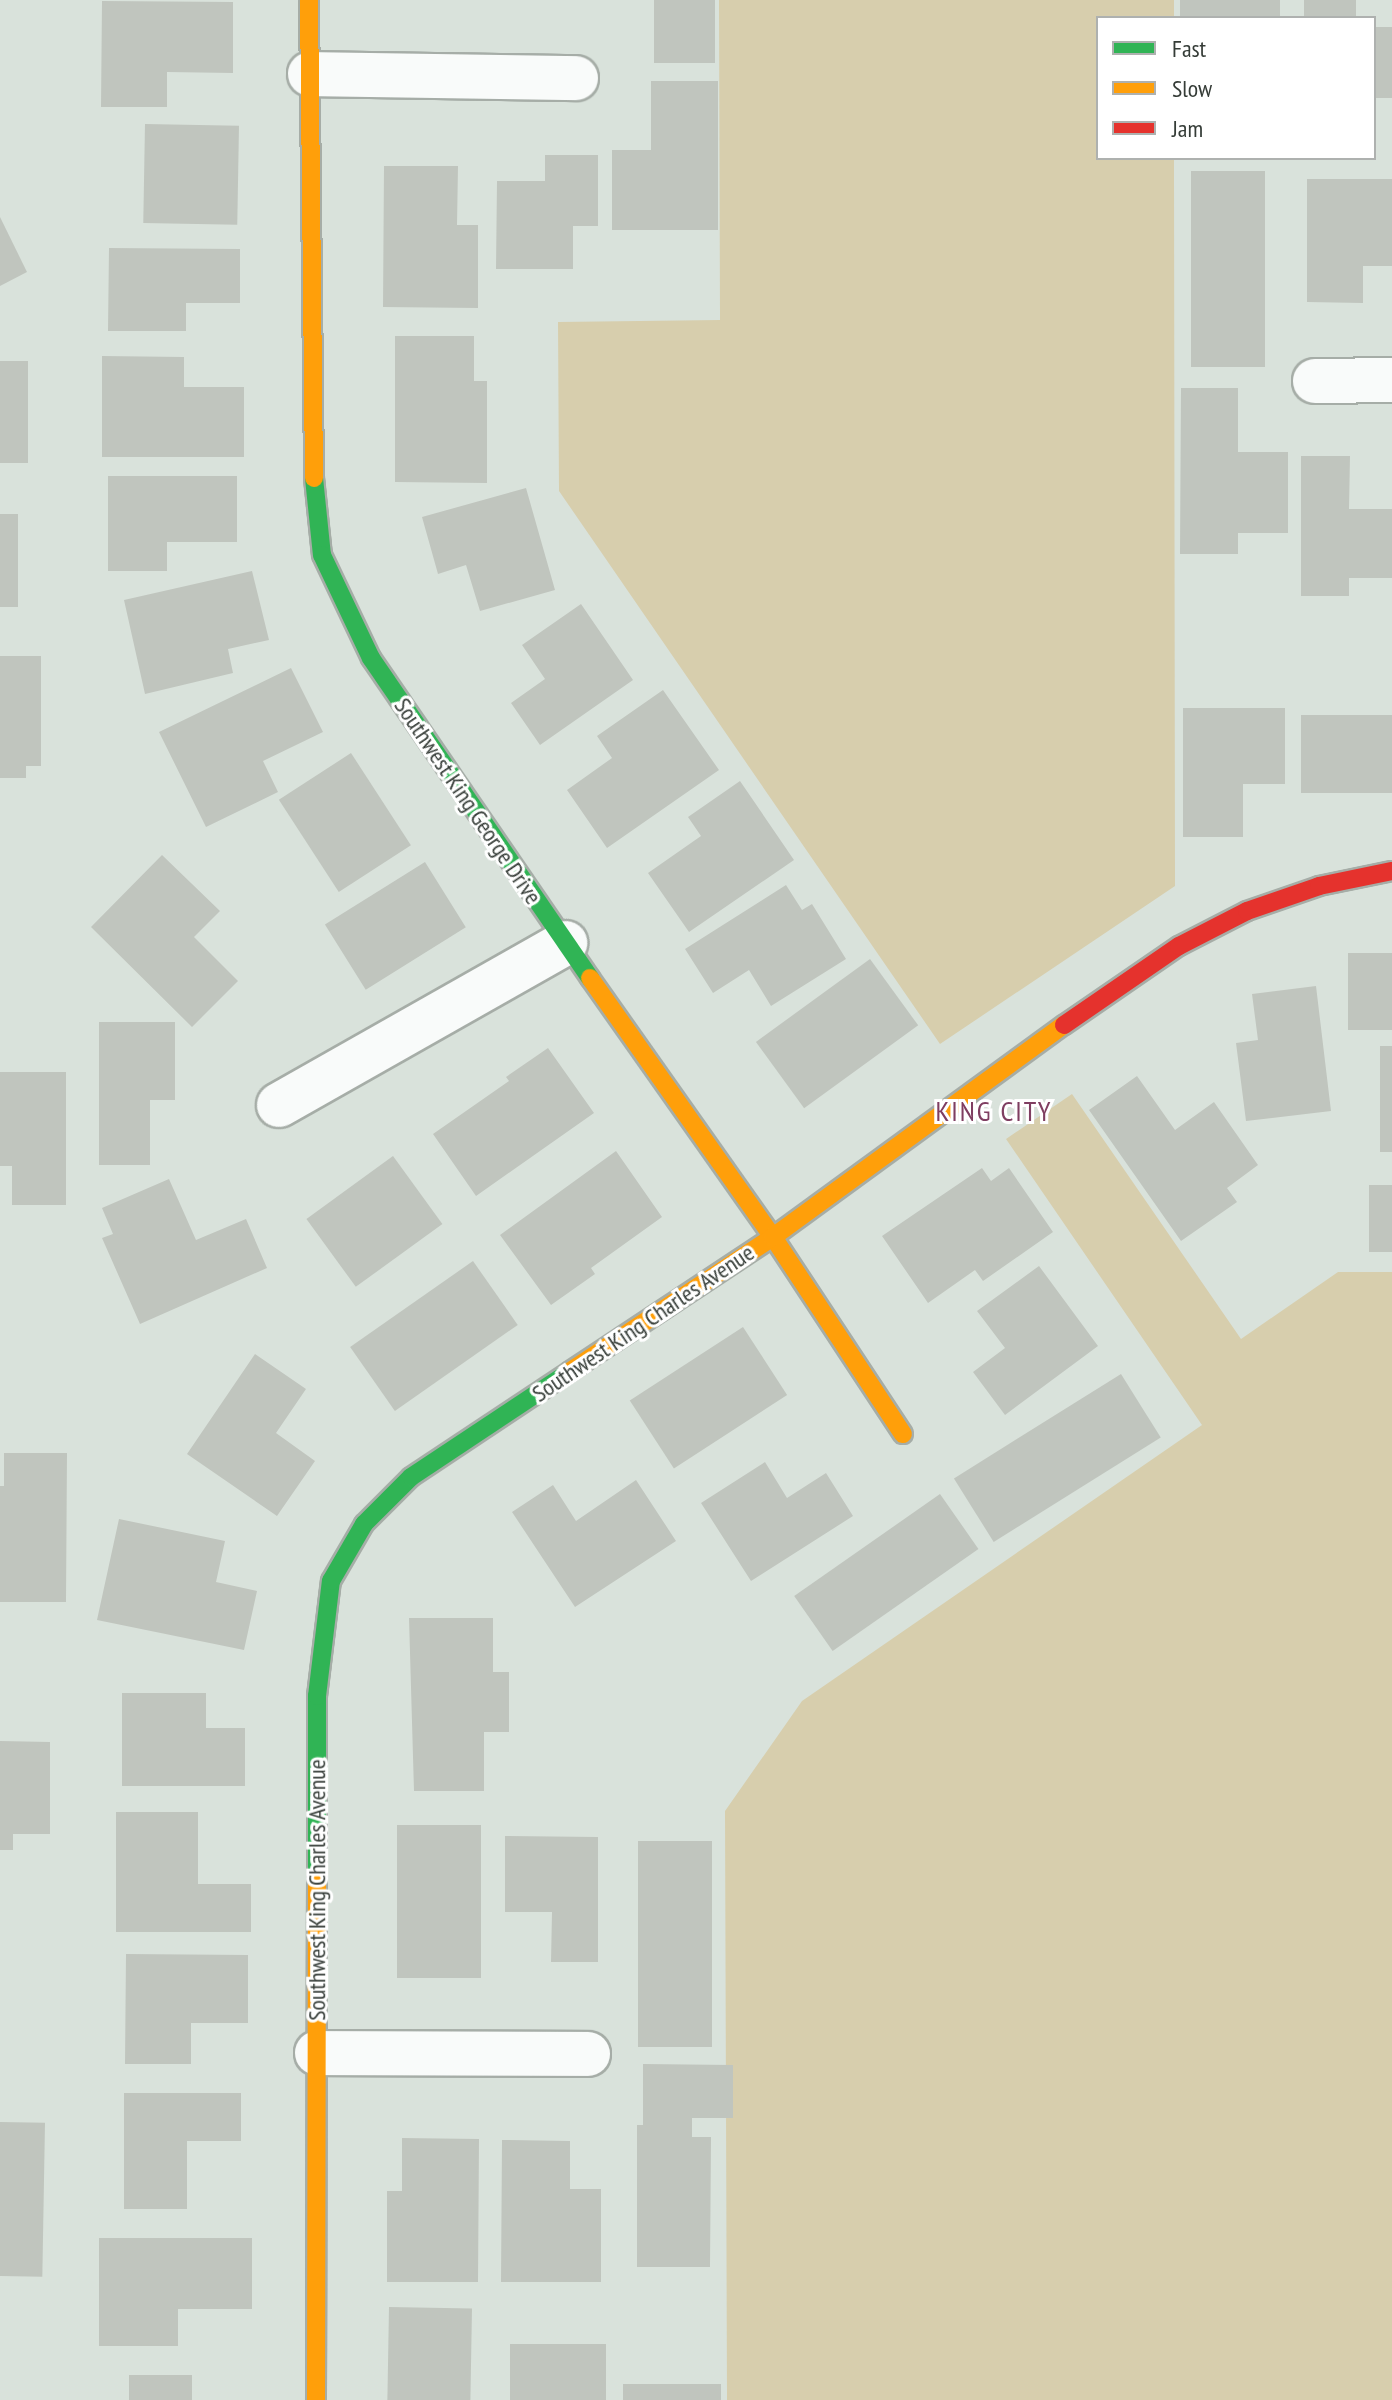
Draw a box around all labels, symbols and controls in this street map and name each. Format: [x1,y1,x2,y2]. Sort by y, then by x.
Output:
legend [1096,16,1376,160]
text: Fast [1172,33,1206,64]
text: Slow [1172,73,1212,104]
text: Jam [1172,113,1203,144]
street label: Southwest King George Drive [388,692,548,910]
district label: KING CITY [935,1094,1053,1128]
street label: Southwest King Charles Avenue [526,1238,760,1408]
street label: Southwest King Charles Avenue [303,1759,331,2021]

